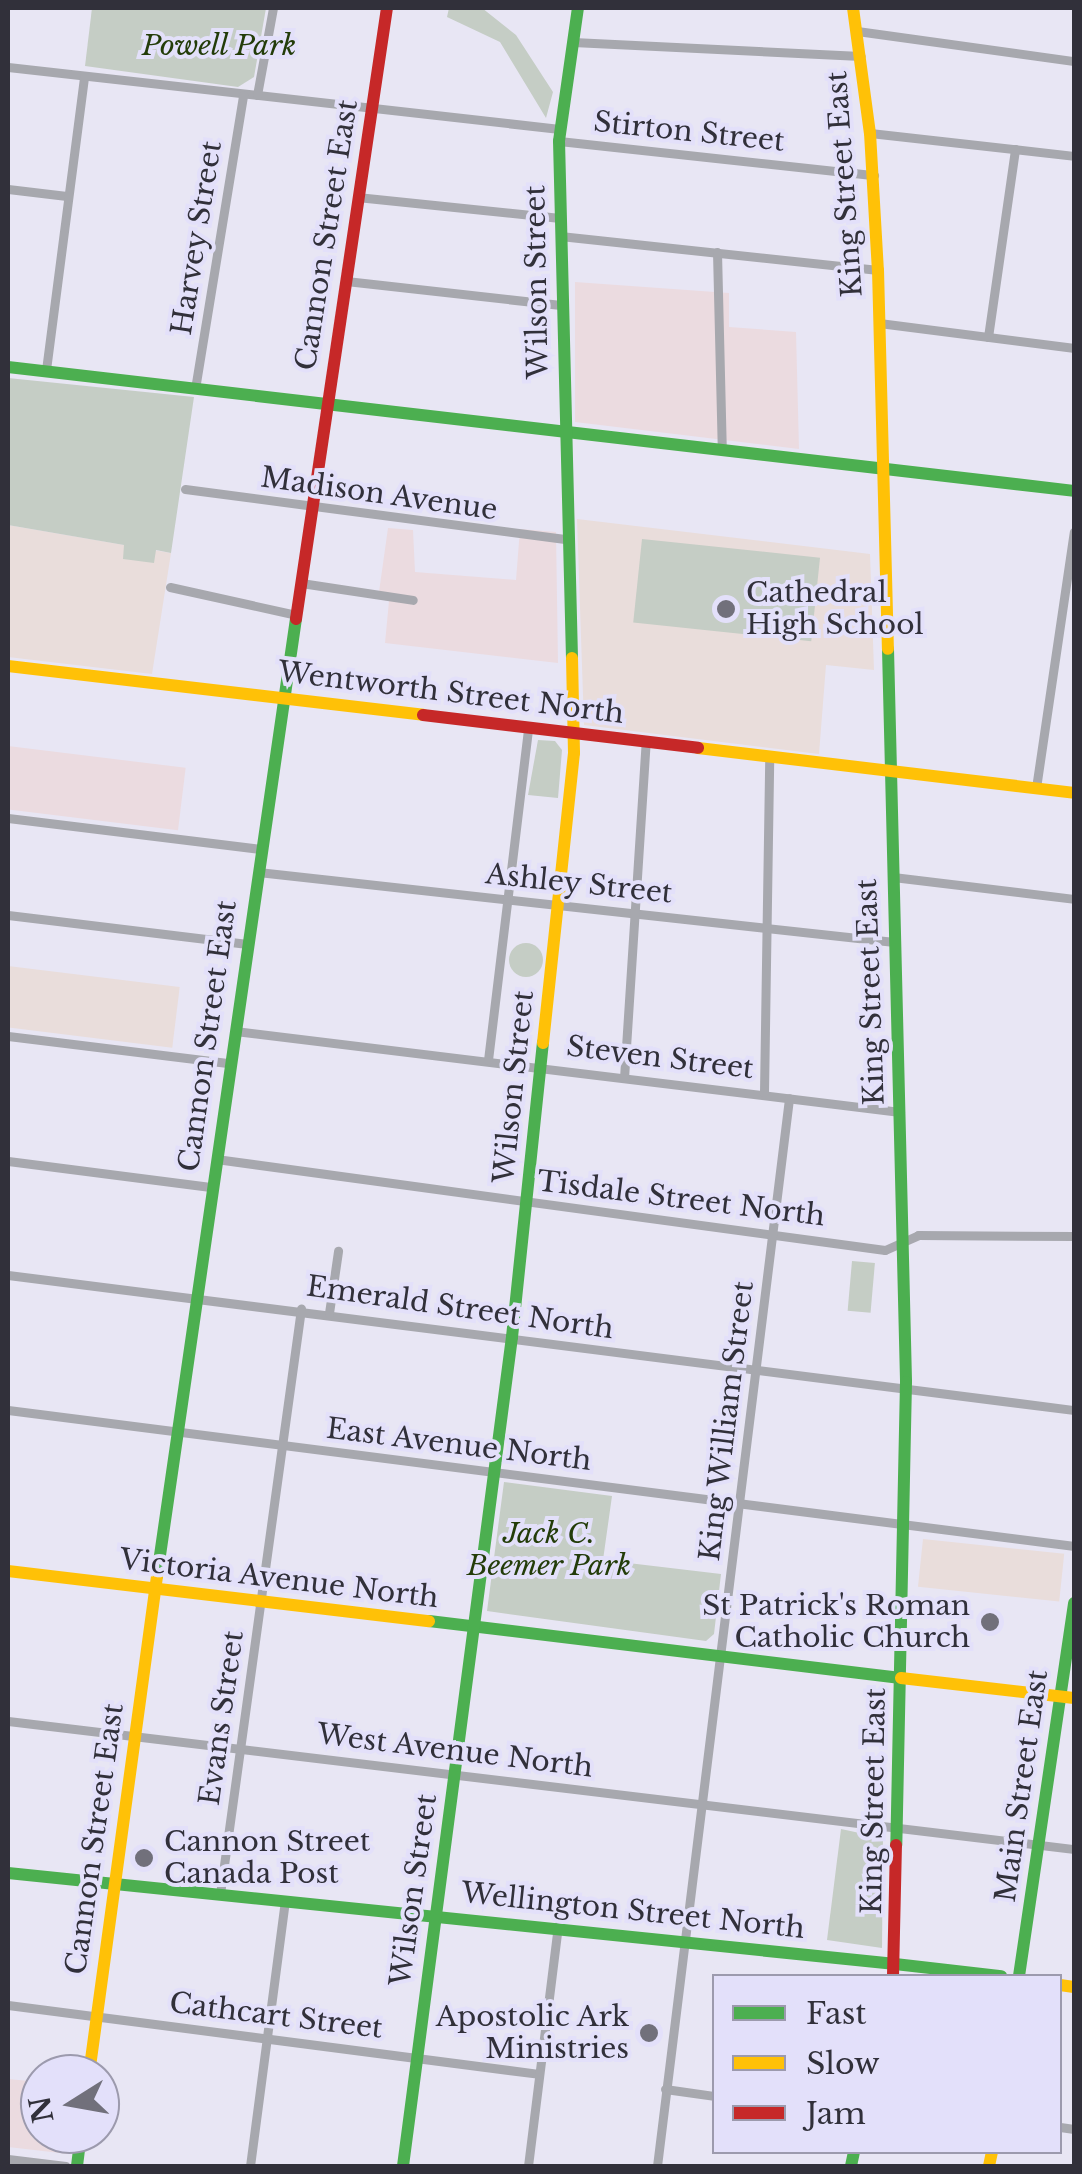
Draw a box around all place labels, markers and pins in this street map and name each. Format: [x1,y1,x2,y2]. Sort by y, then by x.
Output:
place label: Cathedral High School [746,576,924,642]
marker: Cathedral High School [715,598,737,620]
place label: St Patrick's Roman Catholic Church [702,1589,970,1655]
marker: St Patrick's Roman Catholic Church [979,1611,1001,1633]
place label: Cannon Street Canada Post [164,1825,370,1891]
marker: Cannon Street Canada Post [133,1847,155,1869]
place label: Apostolic Ark Ministries [435,2000,629,2066]
marker: Apostolic Ark Ministries [638,2022,660,2044]

